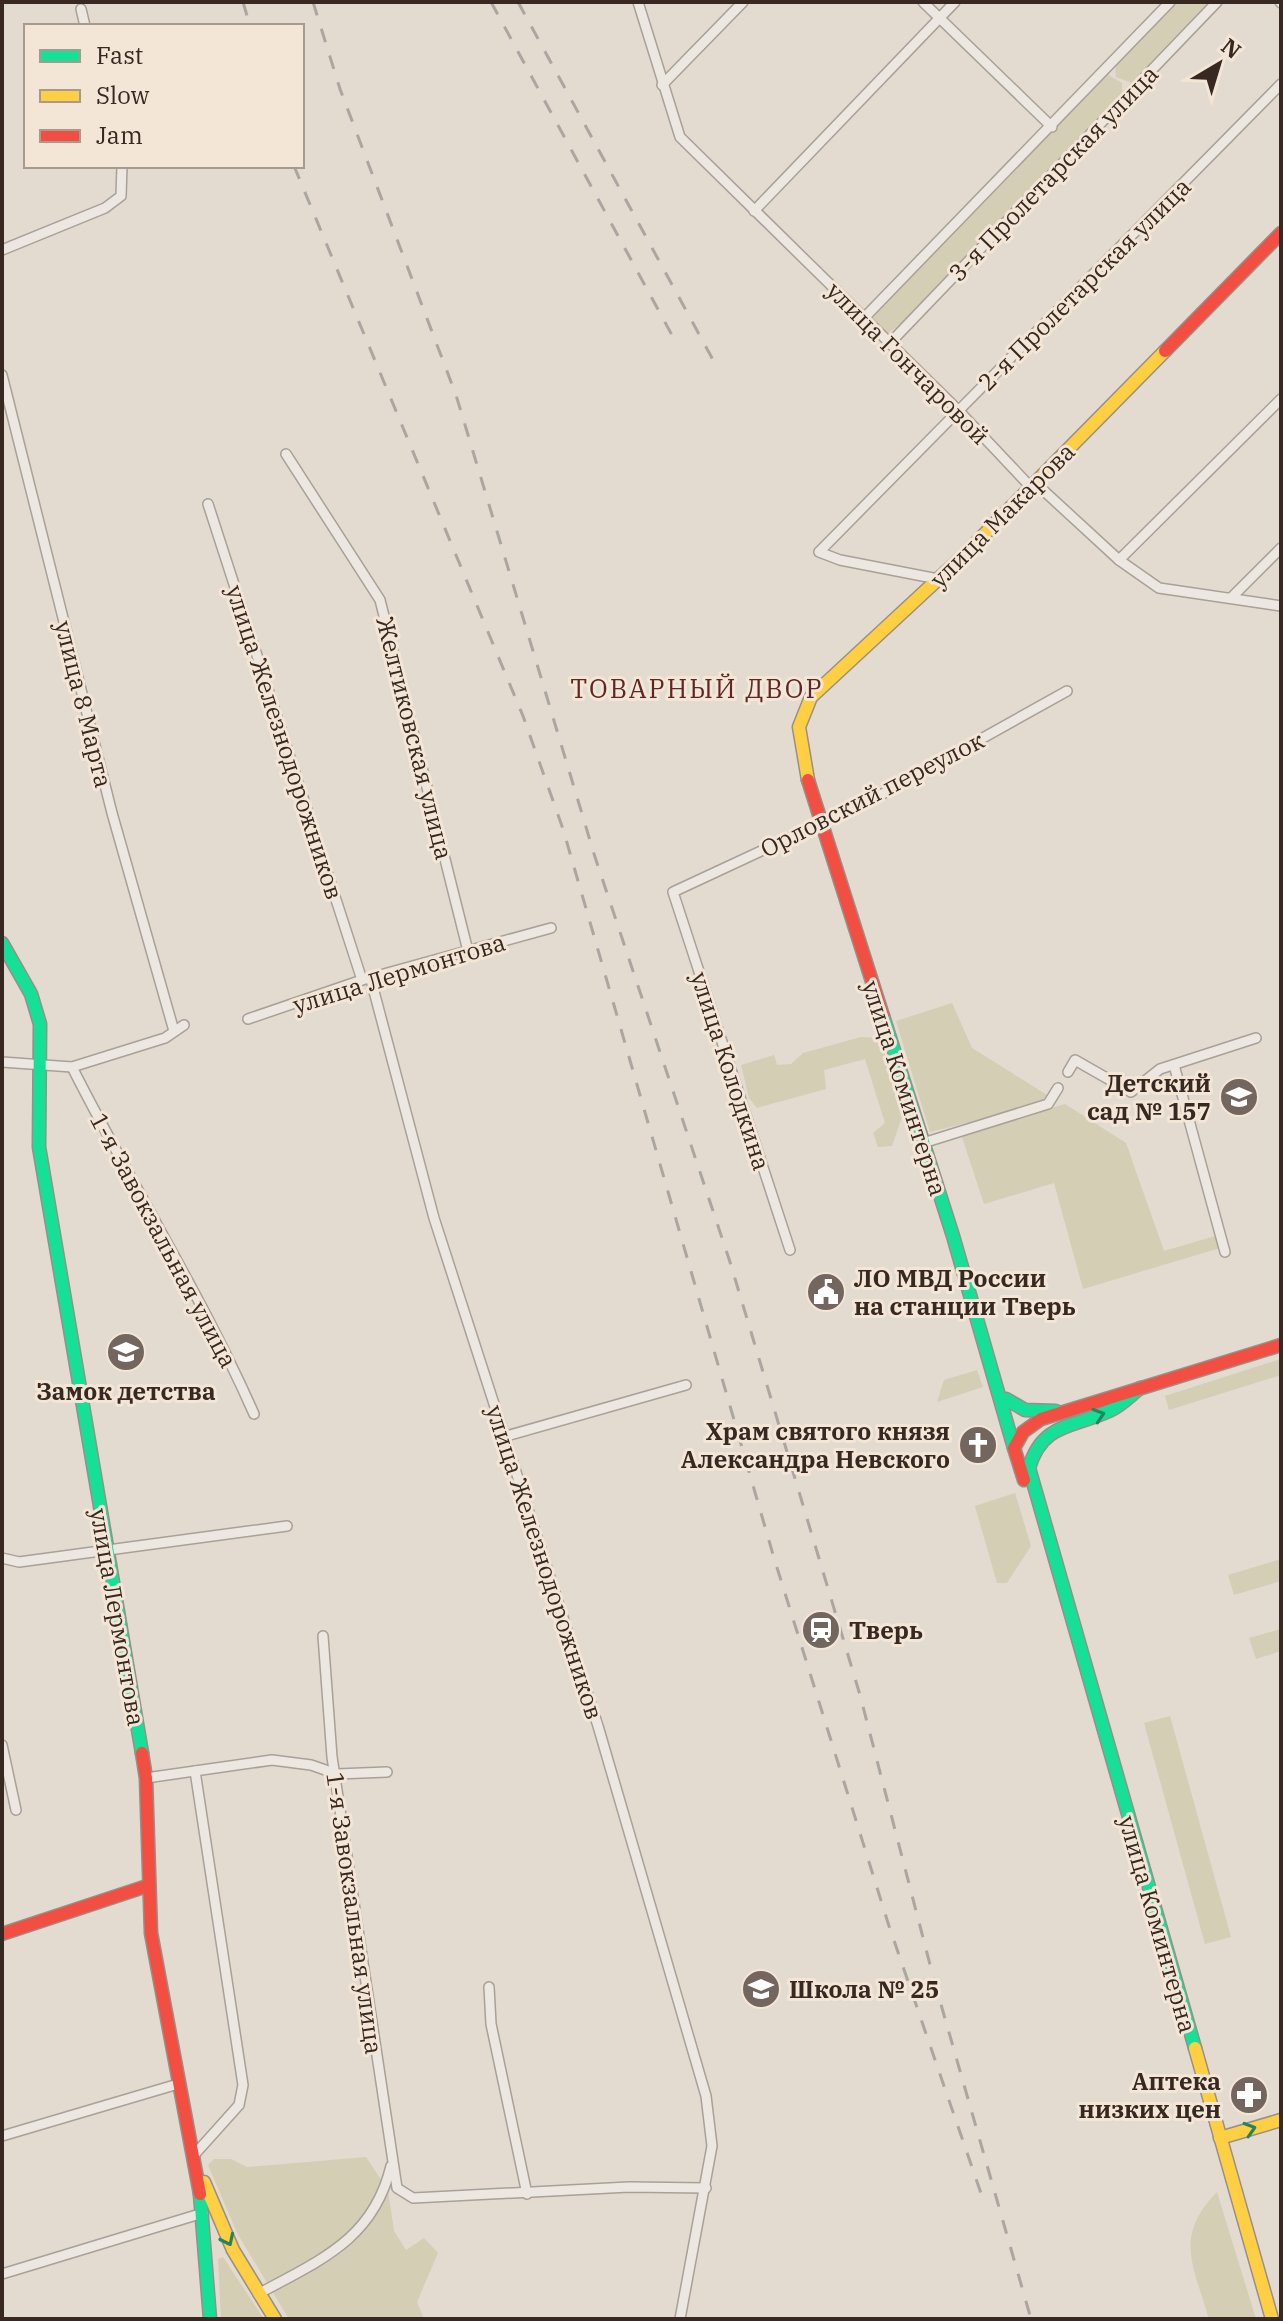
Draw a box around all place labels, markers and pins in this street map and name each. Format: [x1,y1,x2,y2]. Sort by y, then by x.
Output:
place label: Детский сад № 157 [1087,1067,1211,1127]
school or university icon: Детский сад № 157 [1218,1076,1260,1118]
place label: ЛО МВД России на станции Тверь [854,1262,1076,1322]
public building icon: ЛО МВД России на станции Тверь [805,1271,847,1313]
school or university icon: Замок детства [105,1331,147,1373]
place label: Замок детства [36,1375,216,1407]
place label: Храм святого князя Александра Невского [681,1415,950,1475]
church icon: Храм святого князя Александра Невского [957,1424,999,1466]
station icon: Тверь [800,1609,842,1651]
place label: Тверь [849,1614,923,1646]
school or university icon: Школа № 25 [740,1968,782,2010]
place label: Школа № 25 [789,1973,939,2005]
place label: Аптека низких цен [1079,2065,1221,2125]
pharmacy icon: Аптека низких цен [1228,2074,1270,2116]

